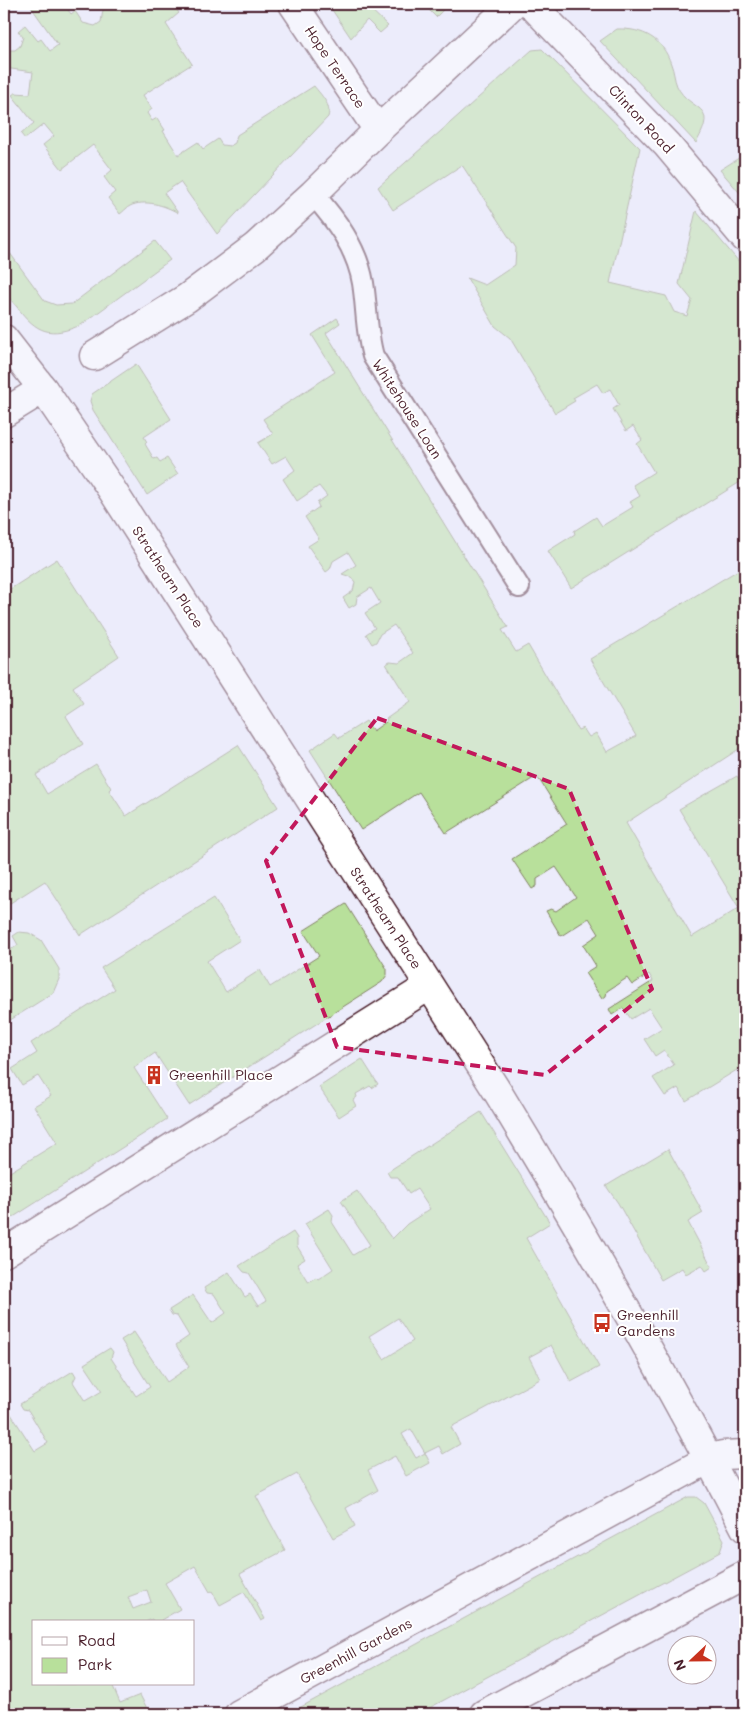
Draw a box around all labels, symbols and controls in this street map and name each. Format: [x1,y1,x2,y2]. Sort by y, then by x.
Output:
street label: Hope Terrace [301,22,370,112]
street label: Clinton Road [605,80,678,157]
street label: Whitehouse Loan [368,355,447,462]
street label: Strathearn Place [128,522,209,631]
street label: Strathearn Place [346,863,427,972]
building icon: Greenhill Place [143,1064,165,1086]
place label: Greenhill Place [169,1065,273,1084]
place label: Greenhill Gardens [617,1305,679,1340]
bus stop icon: Greenhill Gardens [591,1312,613,1334]
street label: Greenhill Gardens [296,1613,415,1688]
legend [32,1620,195,1686]
text: Road [78,1630,115,1650]
north arrow [666,1636,716,1686]
text: Park [78,1654,112,1674]
text: N [669,1657,690,1674]

